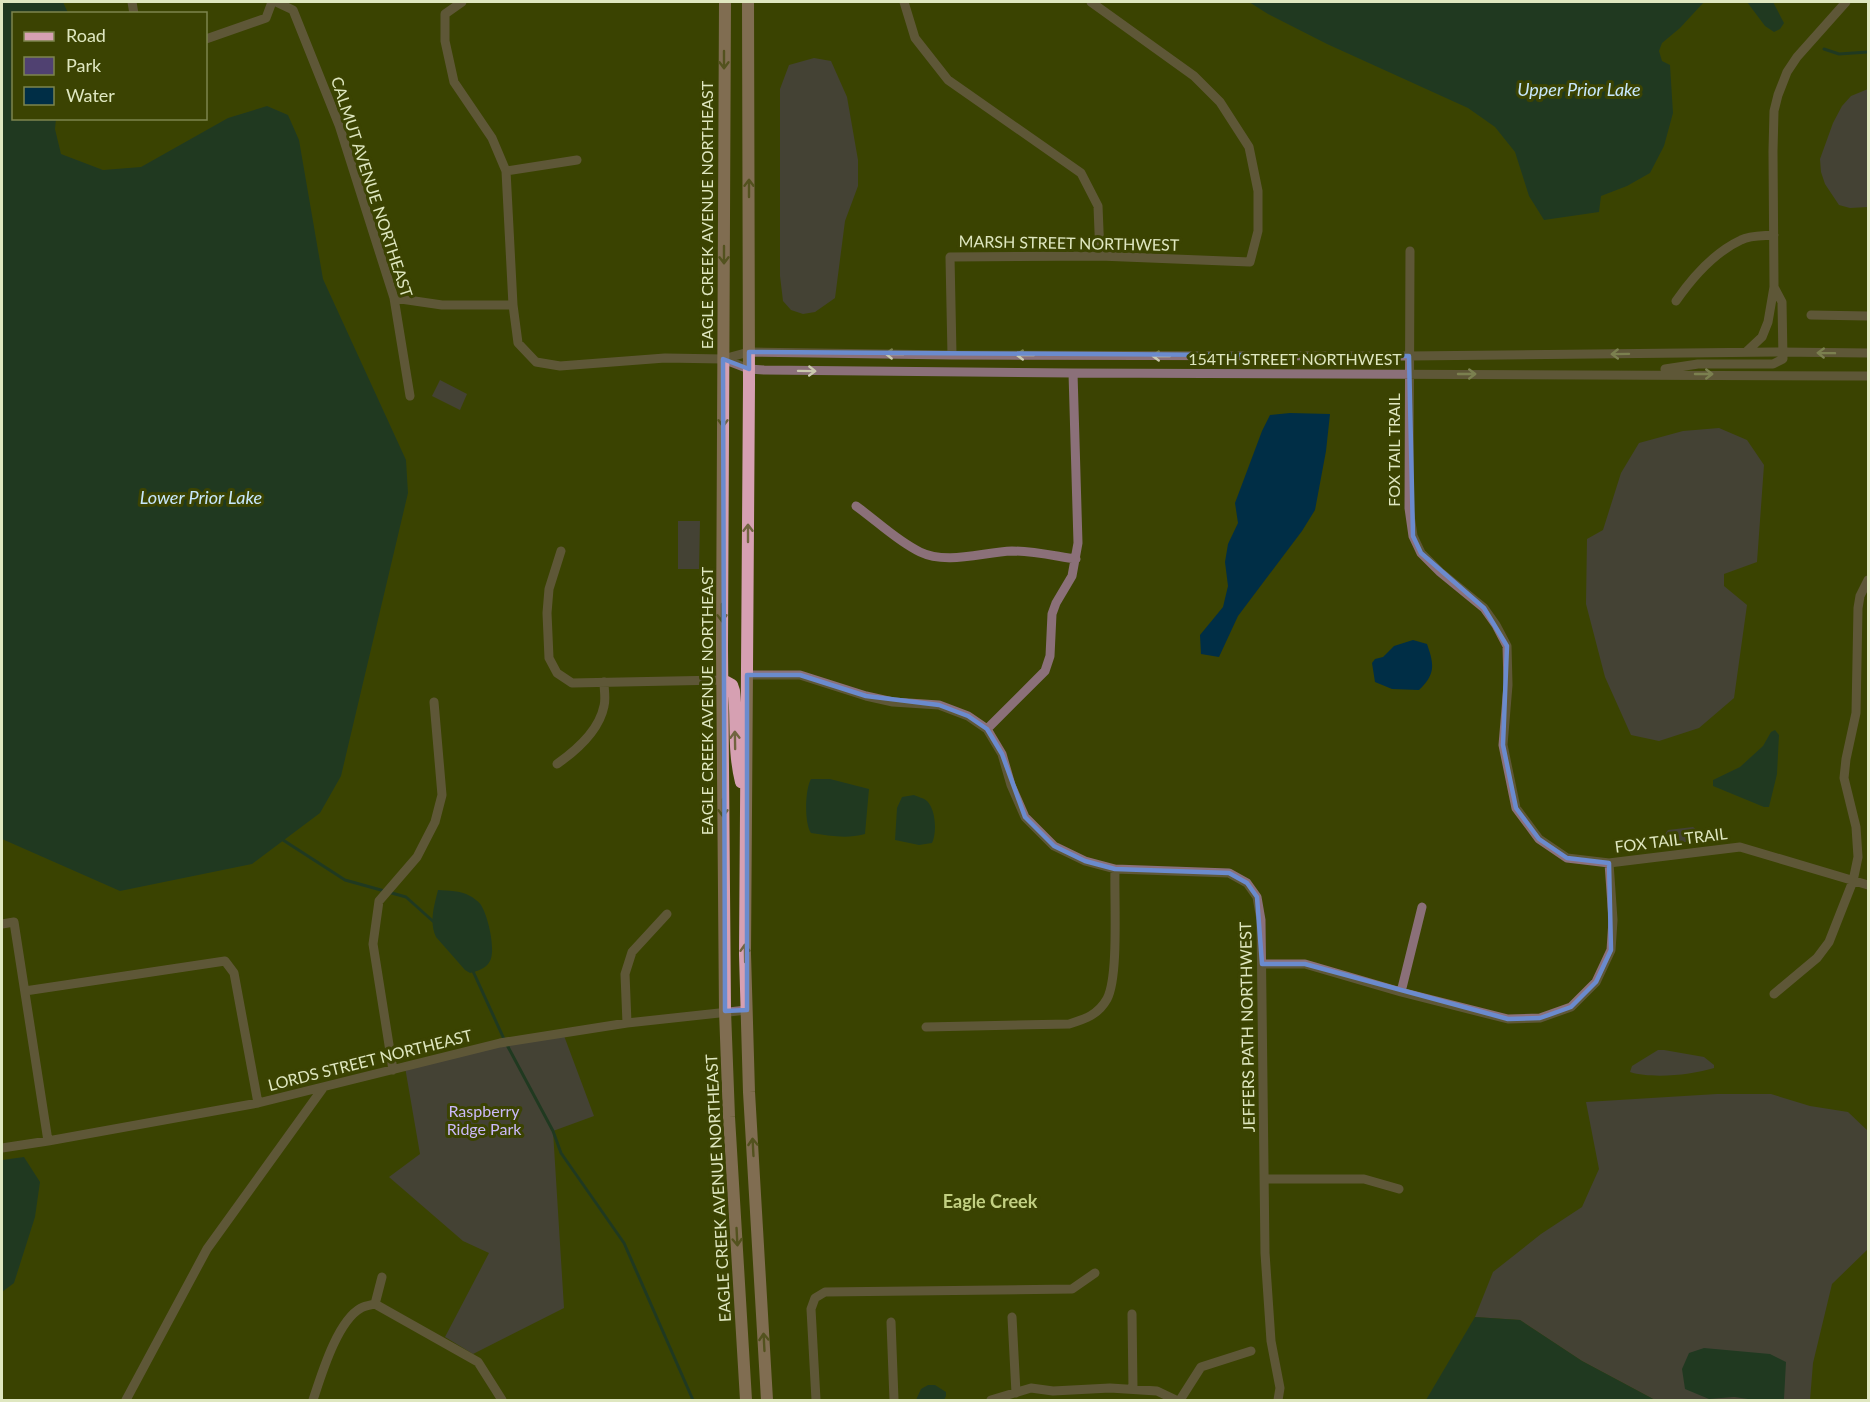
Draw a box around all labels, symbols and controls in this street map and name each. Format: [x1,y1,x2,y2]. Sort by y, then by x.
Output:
legend [12,12,207,120]
text: Road [66,24,106,46]
one-way arrow [718,49,730,69]
text: Park [66,54,102,76]
street label: CALMUT AVENUE NORTHEAST [328,74,417,300]
water label: Upper Prior Lake [1517,78,1641,100]
street label: EAGLE CREEK AVENUE NORTHEAST [697,80,716,349]
text: Water [66,84,115,106]
one-way arrow [743,179,755,199]
street label: MARSH STREET NORTHWEST [959,231,1180,254]
one-way arrow [718,244,730,264]
one-way arrow [1816,347,1836,359]
one-way arrow [884,348,904,360]
one-way arrow [1610,348,1630,360]
one-way arrow [1015,349,1035,361]
street label: 154TH STREET NORTHWEST [1188,349,1402,368]
one-way arrow [1152,350,1172,362]
one-way arrow [797,365,817,377]
one-way arrow [1457,368,1477,380]
one-way arrow [1694,368,1714,380]
street label: FOX TAIL TRAIL [1384,393,1403,507]
one-way arrow [717,407,729,427]
water label: Lower Prior Lake [140,486,262,508]
one-way arrow [742,523,754,543]
street label: EAGLE CREEK AVENUE NORTHEAST [697,566,716,835]
one-way arrow [716,602,728,622]
one-way arrow [729,731,741,751]
one-way arrow [717,797,729,817]
street label: FOX TAIL TRAIL [1614,823,1728,856]
street label: JEFFERS PATH NORTHWEST [1235,921,1258,1133]
one-way arrow [739,943,751,963]
street label: LORDS STREET NORTHEAST [266,1025,474,1094]
street label: EAGLE CREEK AVENUE NORTHEAST [701,1053,734,1322]
park label: Raspberry Ridge Park [447,1101,522,1138]
one-way arrow [747,1138,758,1158]
district label: Eagle Creek [943,1190,1038,1212]
one-way arrow [731,1227,742,1247]
one-way arrow [758,1333,769,1353]

